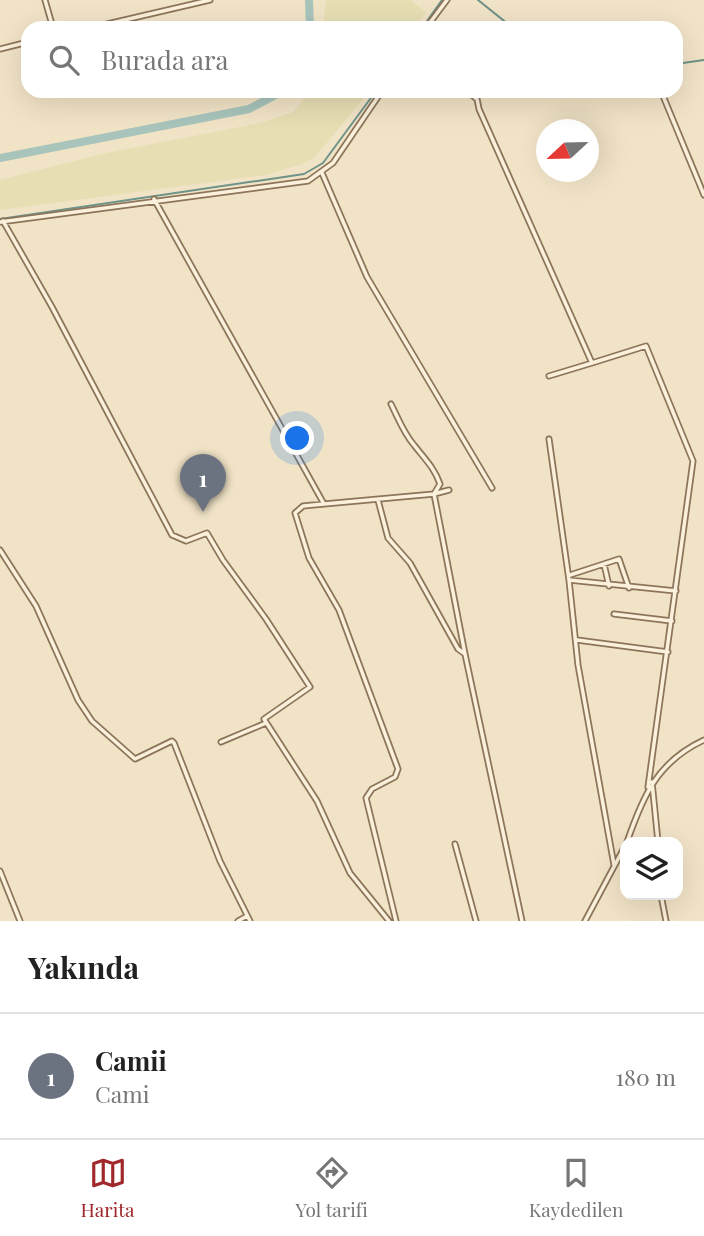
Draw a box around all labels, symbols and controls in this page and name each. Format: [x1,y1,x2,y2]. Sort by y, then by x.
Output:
search box [21,21,683,98]
icon: search [45,41,83,79]
text: Burada ara [101,42,229,77]
north arrow [536,119,599,182]
your location [280,421,314,455]
pin: 1 [180,454,226,512]
map controls [620,837,683,900]
button: layers [620,837,683,900]
text: Yakında [28,947,139,987]
text: Camii [95,1043,167,1078]
text: 1 [47,1061,55,1092]
text: 180 m [616,1061,676,1092]
text: Cami [95,1078,149,1109]
tab: Harita [81,1154,134,1222]
tab: Yol tarifi [296,1154,368,1222]
tab: Kaydedilen [529,1154,623,1222]

